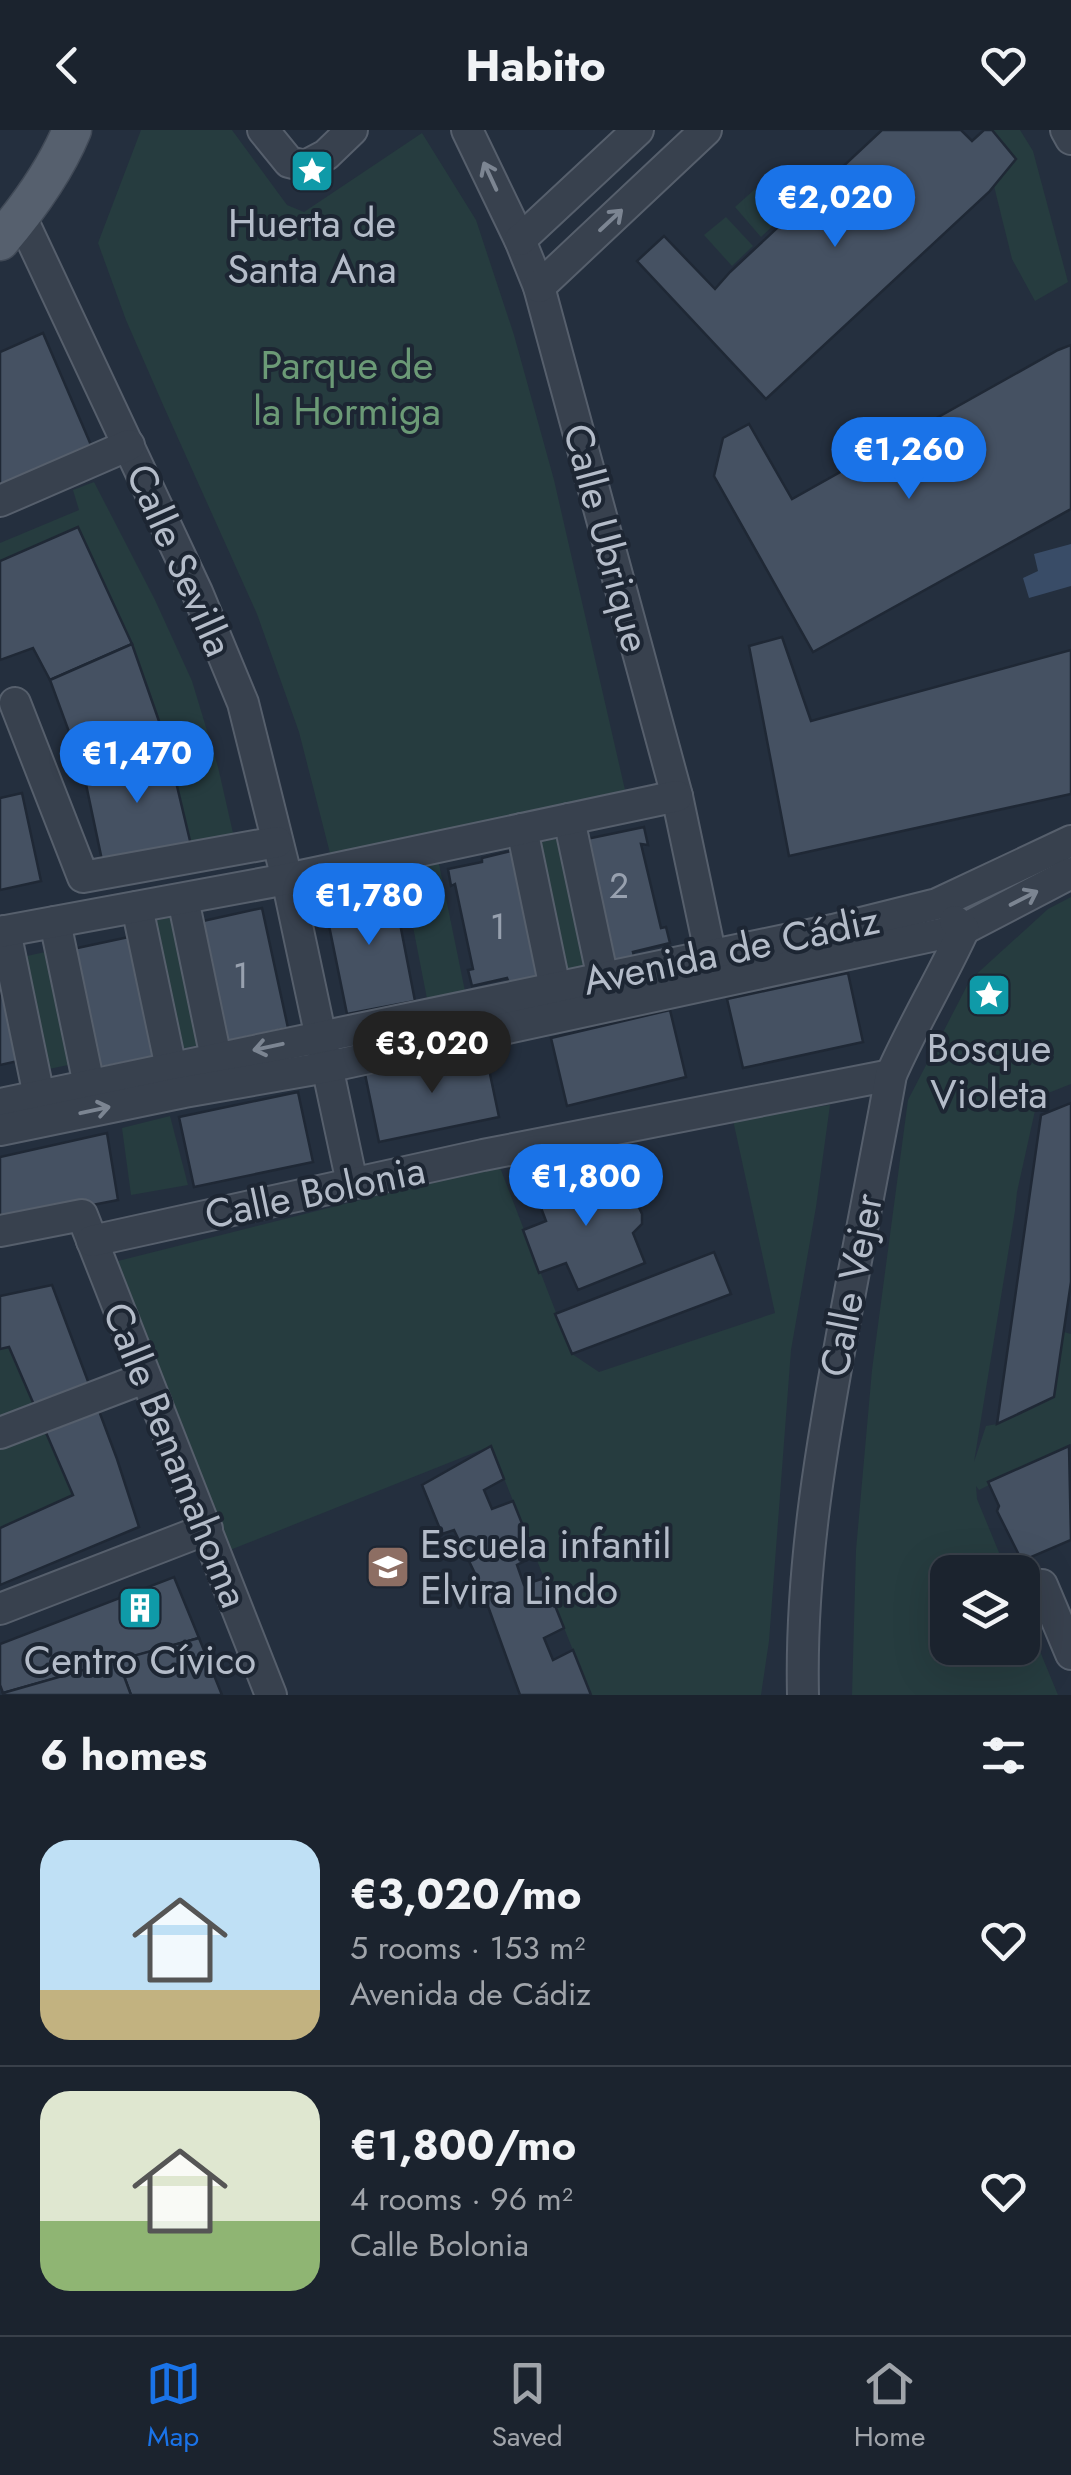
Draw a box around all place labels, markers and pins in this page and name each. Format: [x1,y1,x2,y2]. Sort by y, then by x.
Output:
place icon: Huerta de Santa Ana [289,148,335,194]
pin: €2,020 [754,165,916,250]
place label: Huerta de Santa Ana [227,194,397,298]
pin: €1,260 [828,417,990,502]
pin: €1,470 [56,721,218,806]
pin: €1,780 [288,863,450,948]
place icon: Bosque Violeta [966,972,1012,1018]
pin: €3,020 [351,1011,513,1096]
place label: Bosque Violeta [927,1019,1051,1123]
pin: €1,800 [505,1144,667,1229]
place label: Escuela infantil Elvira Lindo [420,1515,672,1619]
school or university icon: Escuela infantil Elvira Lindo [365,1544,411,1590]
building icon: Centro Cívico [117,1585,163,1631]
place label: Centro Cívico [24,1631,256,1689]

